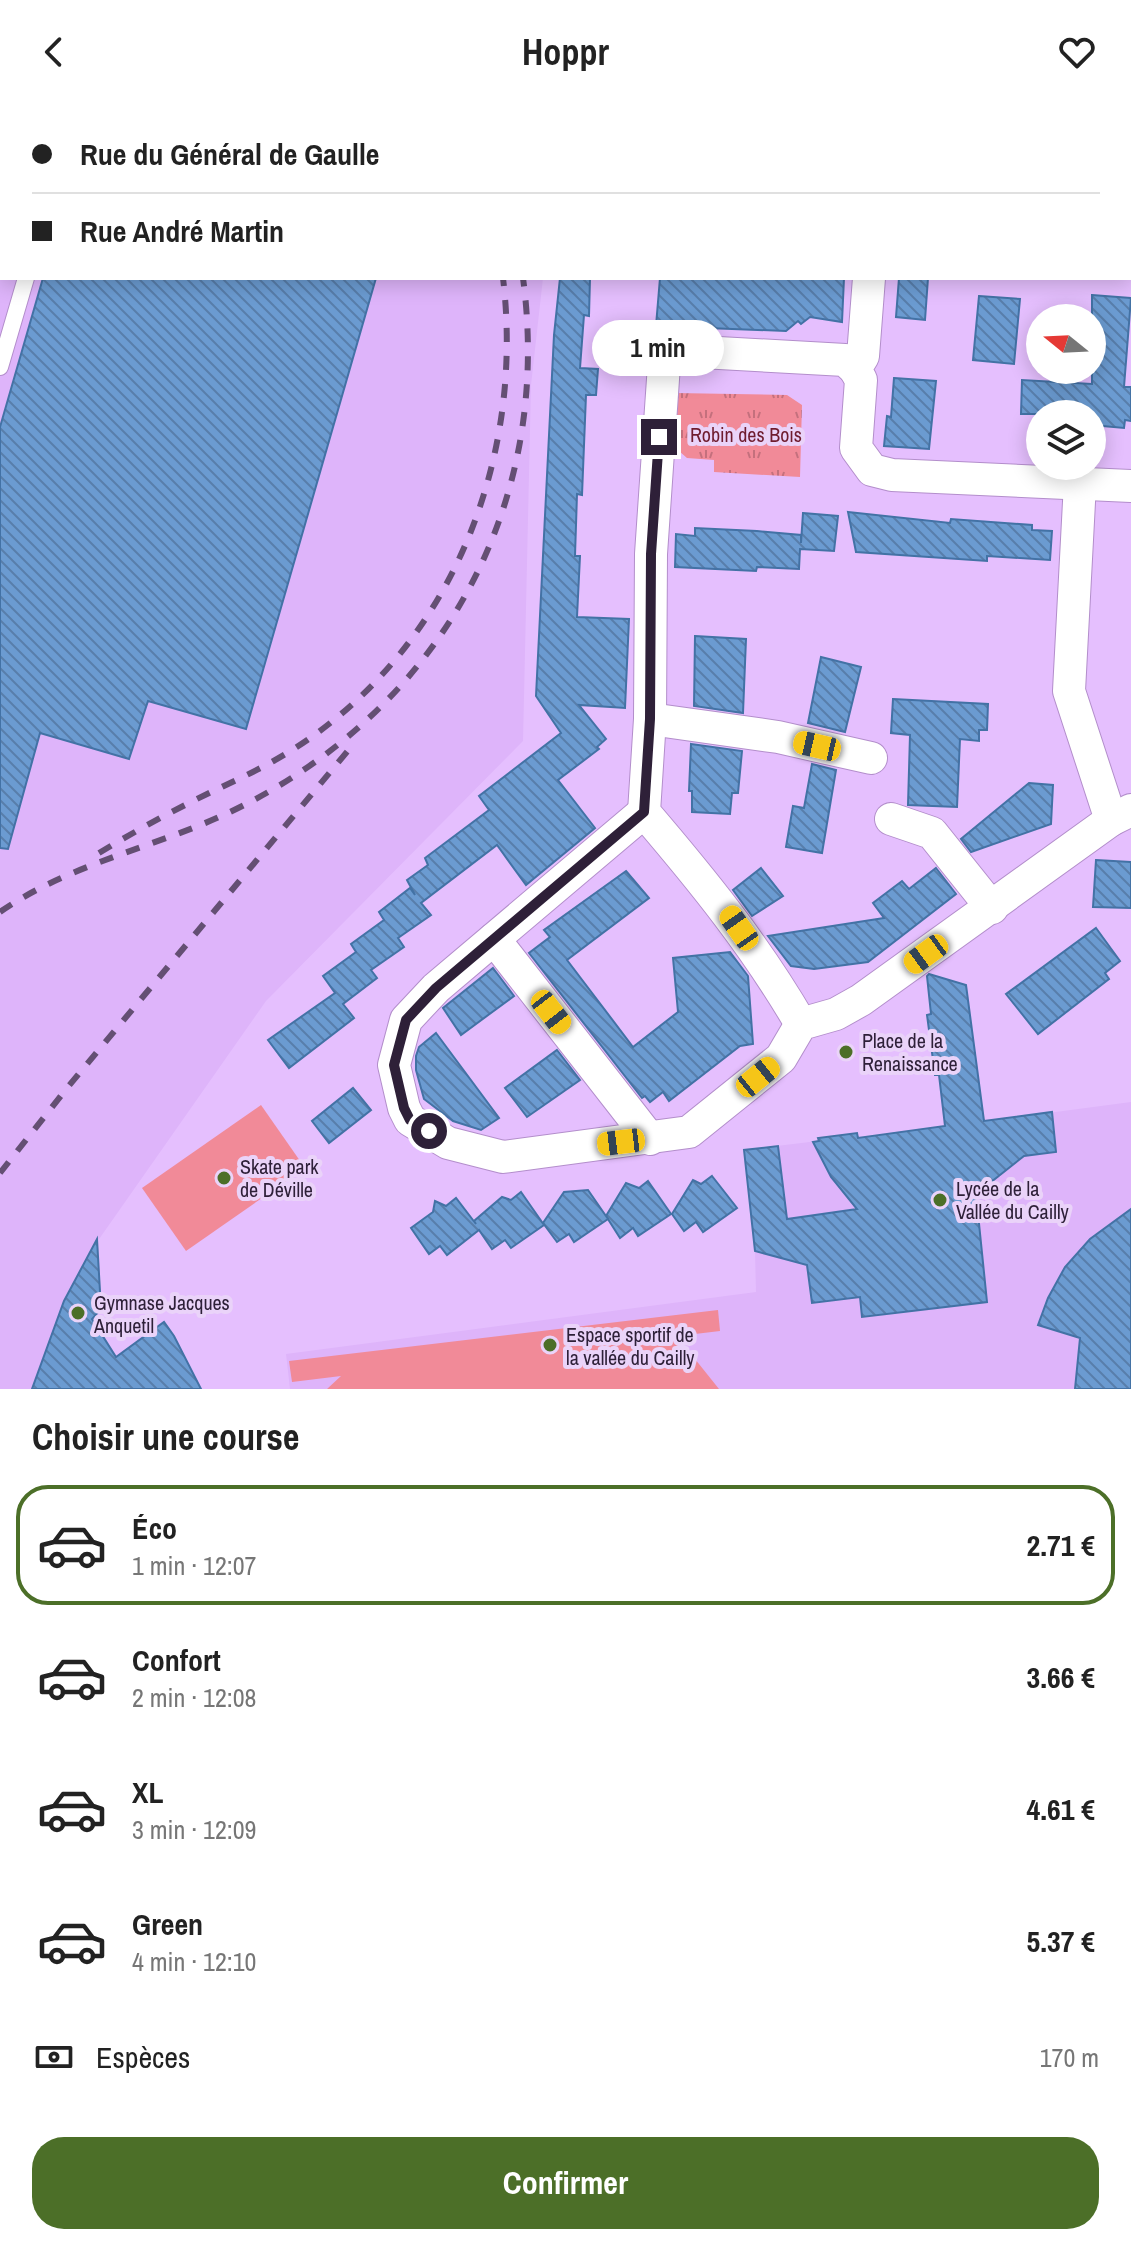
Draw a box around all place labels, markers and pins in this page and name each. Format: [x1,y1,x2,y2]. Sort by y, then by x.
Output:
place label: Place de la Renaissance [862,1027,958,1077]
marker: Place de la Renaissance [837,1043,855,1061]
place label: Skate park de Déville [240,1153,319,1203]
marker: Skate park de Déville [215,1169,233,1187]
place label: Lycée de la Vallée du Cailly [956,1175,1070,1225]
marker: Lycée de la Vallée du Cailly [931,1191,949,1209]
place label: Gymnase Jacques Anquetil [93,1289,230,1339]
marker: Gymnase Jacques Anquetil [69,1304,87,1322]
place label: Espace sportif de la vallée du Cailly [566,1321,695,1371]
marker: Espace sportif de la vallée du Cailly [541,1336,559,1354]

